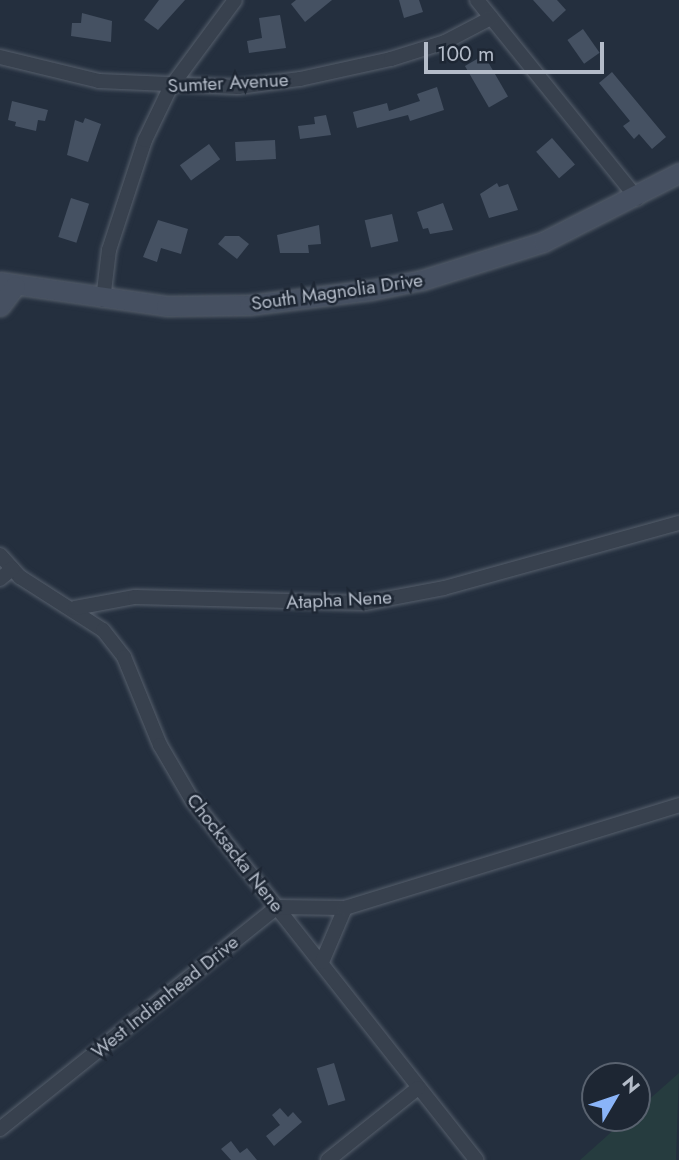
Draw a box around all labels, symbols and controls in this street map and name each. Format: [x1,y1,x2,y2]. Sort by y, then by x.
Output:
scale bar [427,28,607,72]
text: 100 m [437,39,494,69]
street label: Sumter Avenue [167,68,289,98]
street label: South Magnolia Drive [250,269,424,315]
street label: Atapha Nene [285,586,393,614]
street label: Chocksacka Nene [182,789,288,917]
street label: West Indianhead Drive [87,931,243,1063]
north arrow [581,1062,651,1132]
text: N [616,1070,646,1099]

